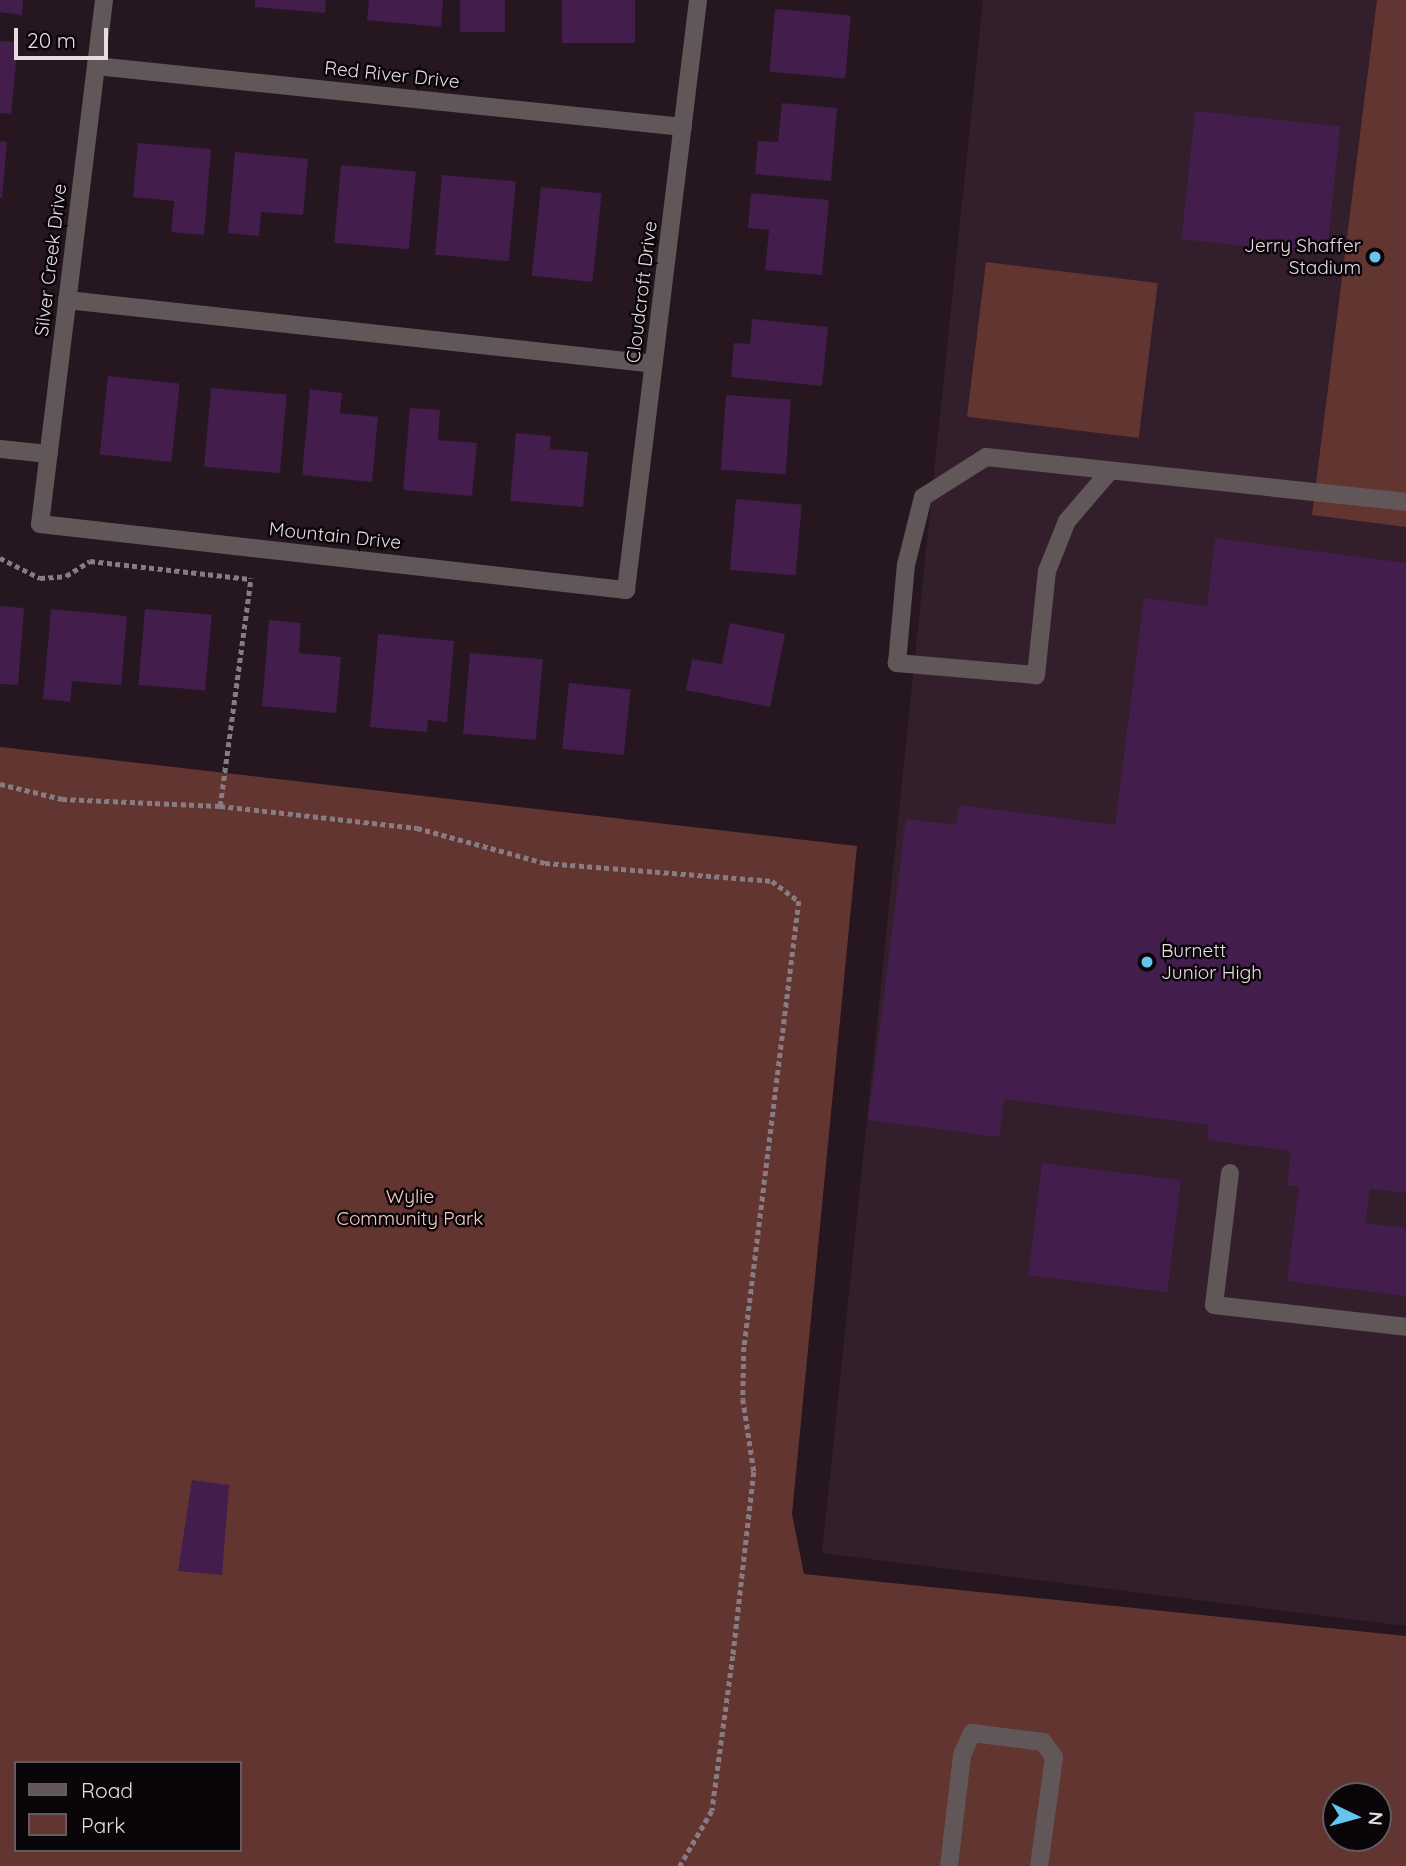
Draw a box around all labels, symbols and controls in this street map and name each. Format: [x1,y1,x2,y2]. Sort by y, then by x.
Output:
scale bar [18,14,112,58]
text: 20 m [27,27,76,53]
street label: Red River Drive [323,57,461,93]
street label: Silver Creek Drive [30,182,72,338]
street label: Cloudcroft Drive [622,220,662,364]
place label: Jerry Shaffer Stadium [1244,235,1361,279]
marker: Jerry Shaffer Stadium [1367,249,1383,265]
street label: Mountain Drive [268,518,402,554]
place label: Burnett Junior High [1161,940,1262,984]
marker: Burnett Junior High [1139,954,1155,970]
park label: Wylie Community Park [336,1186,484,1230]
legend [14,1761,242,1852]
text: Road [81,1777,133,1803]
north arrow [1322,1782,1392,1852]
text: N [1363,1811,1388,1827]
text: Park [81,1812,125,1838]

